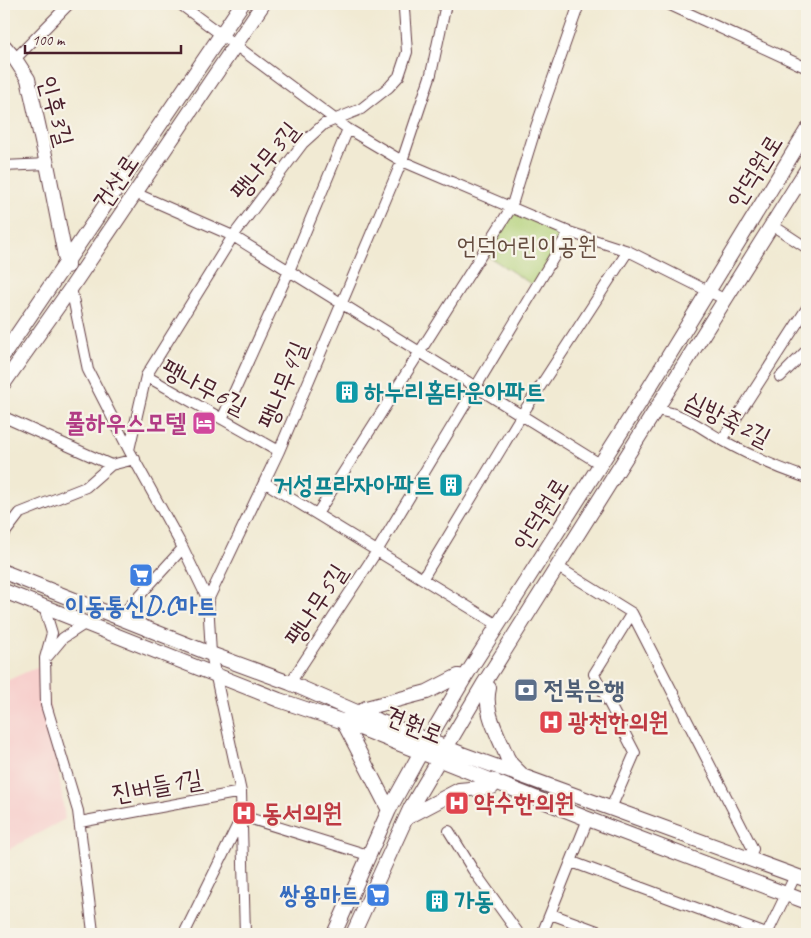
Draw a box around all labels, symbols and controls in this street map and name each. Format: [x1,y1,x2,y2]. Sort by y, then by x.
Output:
scale bar [25,22,181,54]
text: 100 m [32,31,66,50]
street label: 인후3길 [31,72,81,150]
street label: 팽나무3길 [224,115,306,207]
street label: 안덕원로 [720,128,790,214]
street label: 건산로 [86,148,146,216]
park label: 언덕어린이공원 [457,230,597,262]
street label: 팽나무4길 [251,336,315,434]
street label: 팽나무6길 [156,352,252,422]
place label: 하누리홈타운아파트 [364,376,545,408]
building icon: 하누리홈타운아파트 [334,379,360,405]
street label: 심방죽2길 [680,384,776,454]
place label: 풀하우스모텔 [65,407,186,439]
hotel icon: 풀하우스모텔 [191,410,217,436]
place label: 거성프라자아파트 [273,469,434,501]
street label: 안덕원로 [506,471,576,557]
building icon: 거성프라자아파트 [438,472,464,498]
street label: 팽나무5길 [278,558,354,652]
supermarket icon: 이동통신D.C마트 [128,562,154,588]
place label: 이동통신D.C마트 [65,590,217,622]
place label: 전북은행 [544,674,624,706]
bank icon: 전북은행 [513,677,539,703]
street label: 견훤로 [380,699,448,751]
place label: 광천한의원 [568,706,669,738]
hospital icon: 광천한의원 [538,709,564,735]
street label: 진버들1길 [109,762,205,810]
place label: 약수한의원 [474,787,575,819]
hospital icon: 약수한의원 [444,790,470,816]
place label: 동서의원 [262,797,342,829]
hospital icon: 동서의원 [231,800,257,826]
place label: 쌍용마트 [280,879,360,911]
supermarket icon: 쌍용마트 [365,882,391,908]
place label: 가동 [454,885,494,917]
building icon: 가동 [424,888,450,914]

